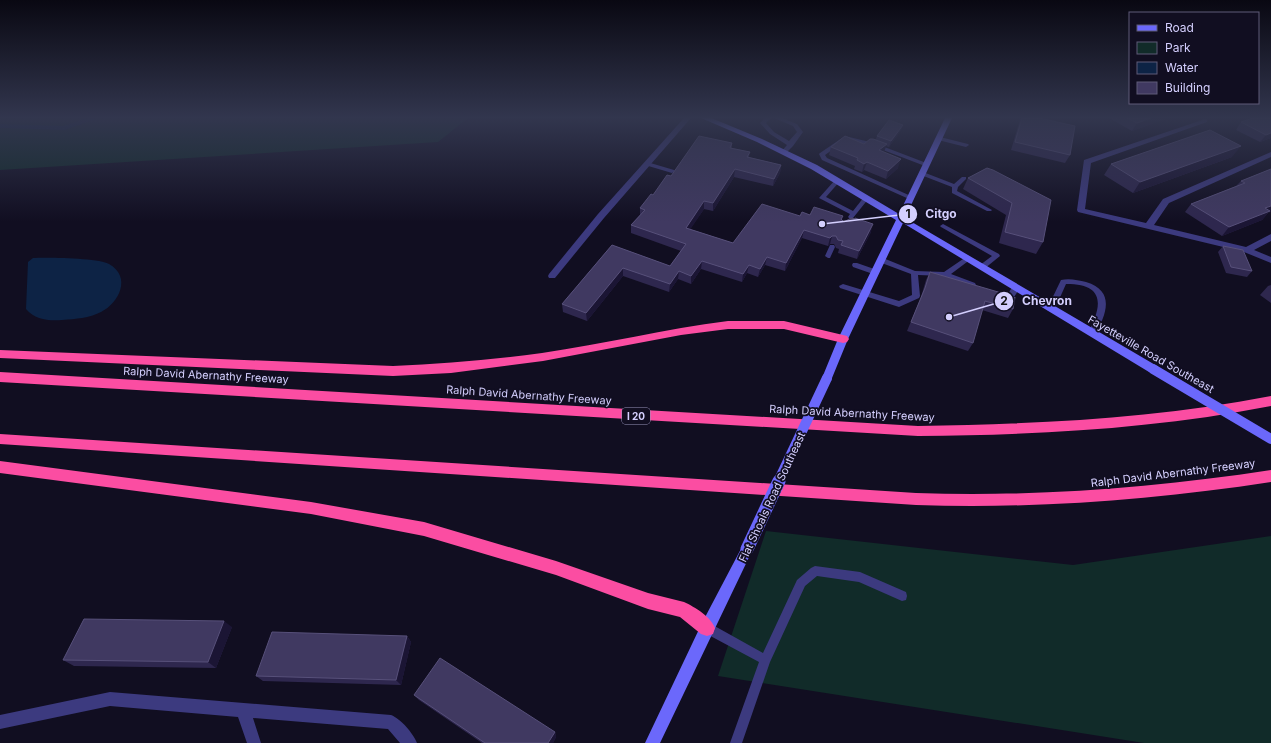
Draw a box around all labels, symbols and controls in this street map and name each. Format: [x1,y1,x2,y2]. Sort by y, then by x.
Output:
legend [1129,12,1259,104]
text: Road [1165,20,1194,35]
text: Park [1165,40,1191,55]
text: Water [1165,60,1199,75]
text: Building [1165,80,1210,95]
callout: Citgo [898,202,965,226]
text: 1 [905,206,911,221]
text: Citgo [925,206,957,221]
callout: Chevron [994,289,1080,313]
text: 2 [1000,293,1008,308]
text: Chevron [1022,293,1072,308]
street label: Fayetteville Road Southeast [1085,312,1217,396]
street label: Ralph David Abernathy Freeway [123,364,289,386]
street label: Ralph David Abernathy Freeway [446,382,612,408]
street label: Ralph David Abernathy Freeway [769,402,935,424]
road number: I 20 [622,408,650,424]
street label: Flat Shoals Road Southeast [736,429,809,564]
street label: Ralph David Abernathy Freeway [1090,456,1256,490]

